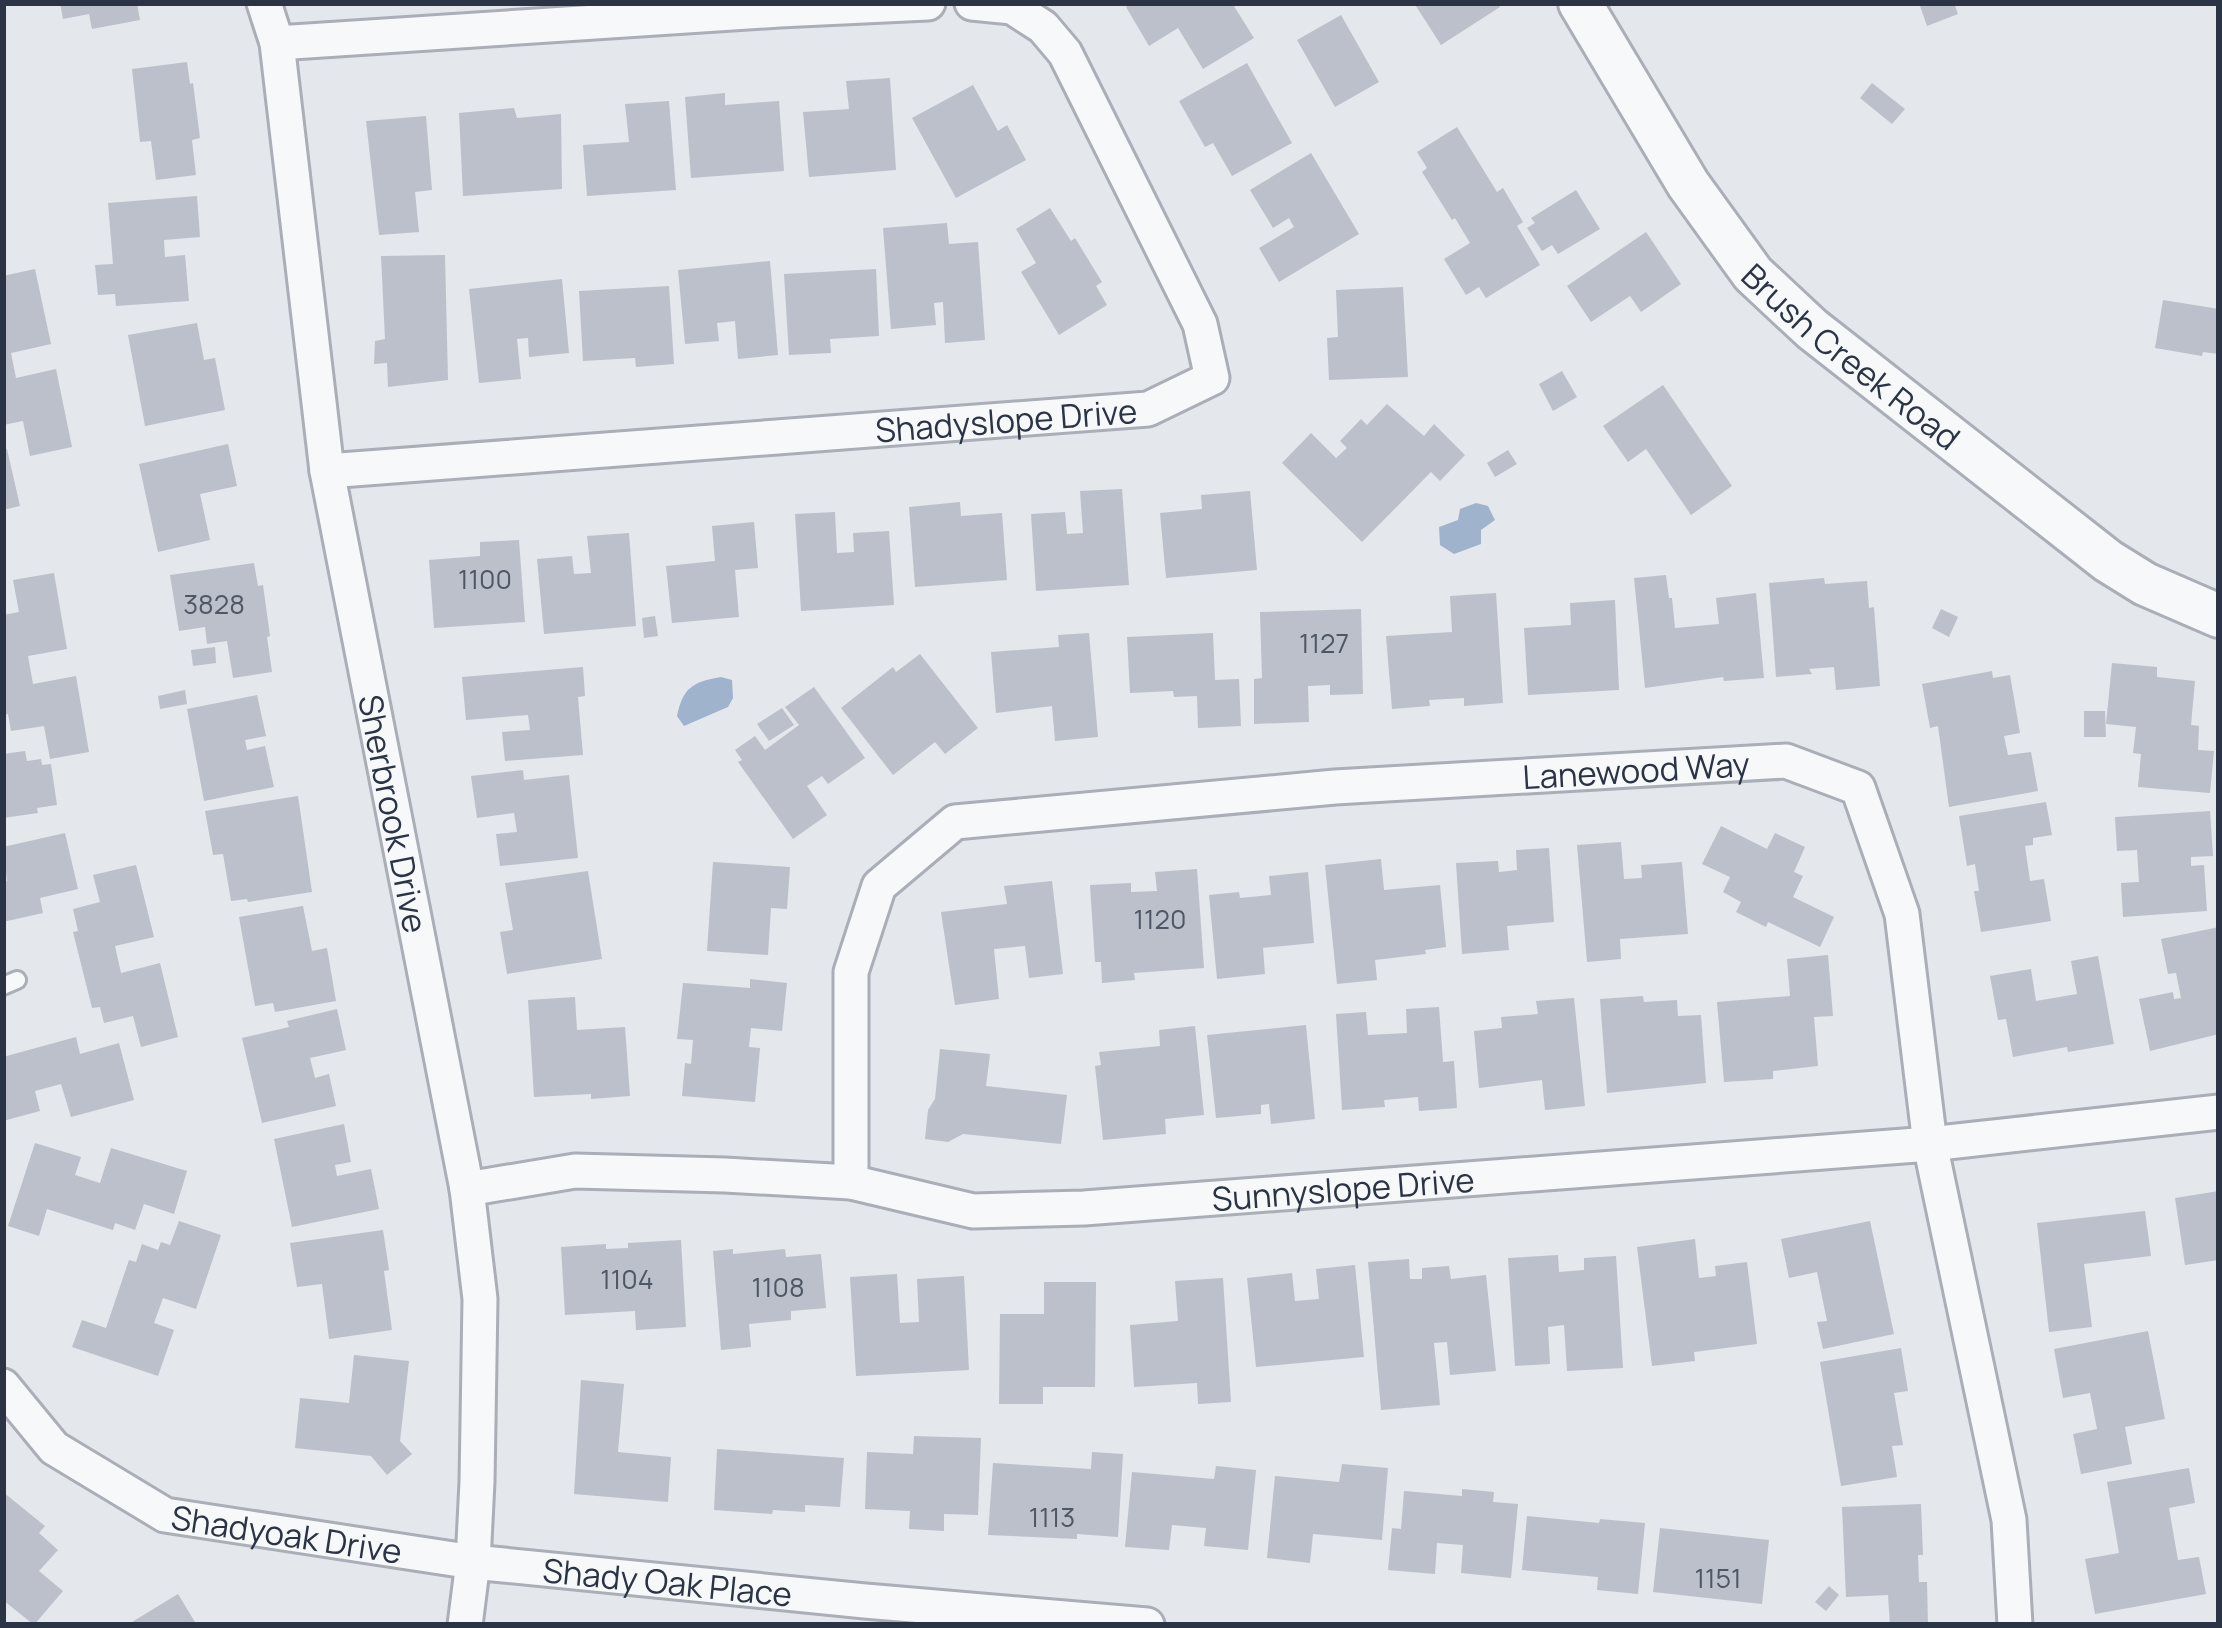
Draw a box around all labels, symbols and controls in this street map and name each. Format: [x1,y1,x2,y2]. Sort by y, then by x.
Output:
street label: Brush Creek Road [1733,253,1970,459]
street label: Shadyslope Drive [873,387,1139,452]
house number: 1100 [458,560,512,597]
house number: 3828 [183,585,245,622]
house number: 1127 [1299,624,1349,661]
street label: Sherbrook Drive [349,691,439,936]
street label: Lanewood Way [1521,741,1751,799]
house number: 1120 [1134,900,1186,937]
street label: Sunnyslope Drive [1210,1156,1476,1221]
house number: 1104 [600,1260,654,1297]
house number: 1108 [751,1268,805,1305]
street label: Shadyoak Drive [168,1494,405,1573]
house number: 1113 [1029,1498,1075,1535]
street label: Shady Oak Place [541,1547,794,1616]
house number: 1151 [1694,1559,1742,1596]

